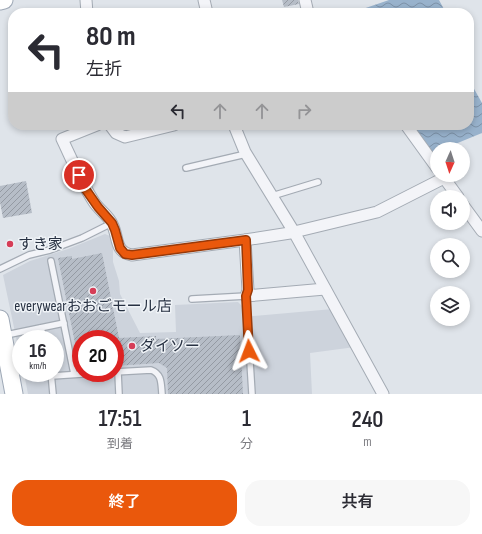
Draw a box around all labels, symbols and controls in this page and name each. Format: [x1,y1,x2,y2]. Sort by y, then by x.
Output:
text: 80 m [86,20,135,53]
icon: left [20,24,72,76]
text: 左折 [86,59,122,80]
icon: left [167,100,189,122]
icon: ahead [209,100,231,122]
icon: ahead [251,100,273,122]
icon: right [293,100,315,122]
north arrow [430,142,470,182]
map controls [430,142,470,326]
pin [62,158,96,192]
icon: arrive [68,164,90,186]
button: sound [430,190,470,230]
place label: すき家 [18,235,63,254]
button: search [430,238,470,278]
marker: すき家 [5,239,15,249]
marker: everywearおおごモール店 [88,286,98,296]
button: layers [430,286,470,326]
place label: everywearおおごモール店 [14,297,172,316]
speed limit sign: 20 [72,330,124,382]
position arrow [228,330,270,372]
place label: ダイソー [140,337,200,356]
text: 16 [29,339,47,363]
marker: ダイソー [127,341,137,351]
text: km/h [29,360,47,372]
text: 17:51 [99,404,141,433]
text: 1 [242,404,251,433]
text: 240 [352,405,383,434]
text: m [363,434,372,450]
text: 到着 [107,436,133,452]
text: 分 [240,436,253,452]
button: 終了 [12,480,237,526]
button: 共有 [245,480,470,526]

